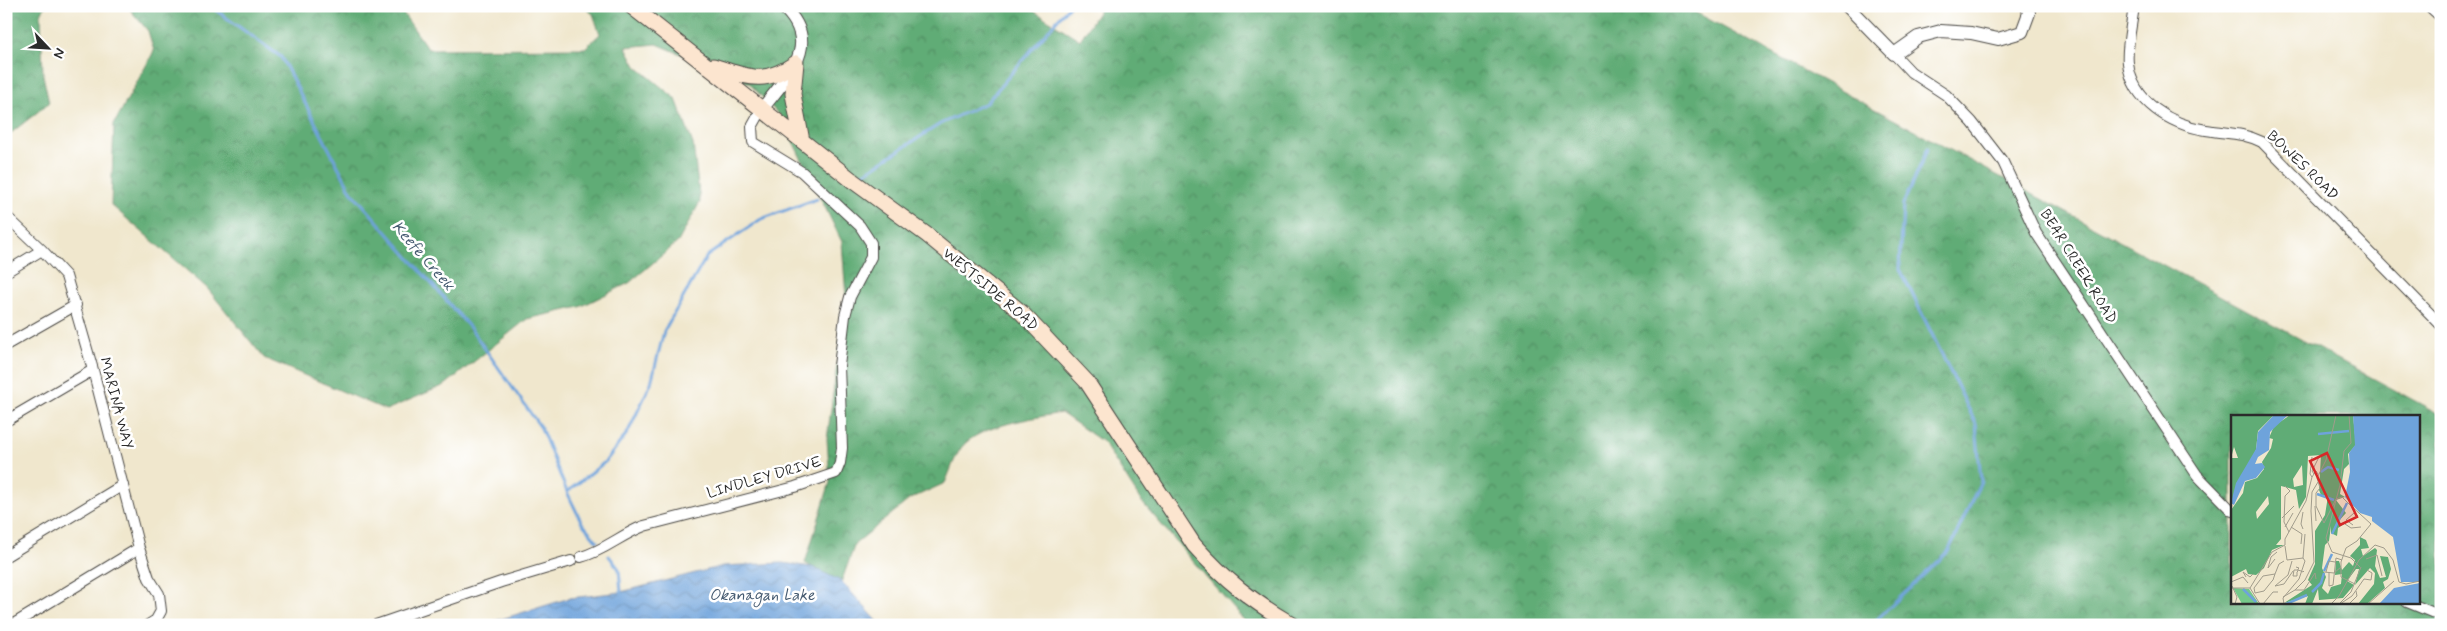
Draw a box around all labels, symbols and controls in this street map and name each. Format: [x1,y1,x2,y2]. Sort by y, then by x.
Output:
north arrow [22,22,72,72]
text: N [49,45,69,61]
street label: BOWES ROAD [2262,126,2343,205]
street label: BEAR CREEK ROAD [2035,205,2121,328]
water label: Keefe Creek [387,217,460,296]
street label: WESTSIDE ROAD [938,244,1043,336]
street label: MARINA WAY [94,355,138,451]
inset map [2231,415,2420,604]
street label: LINDLEY DRIVE [705,452,824,504]
water label: Okanagan Lake [709,585,815,608]

